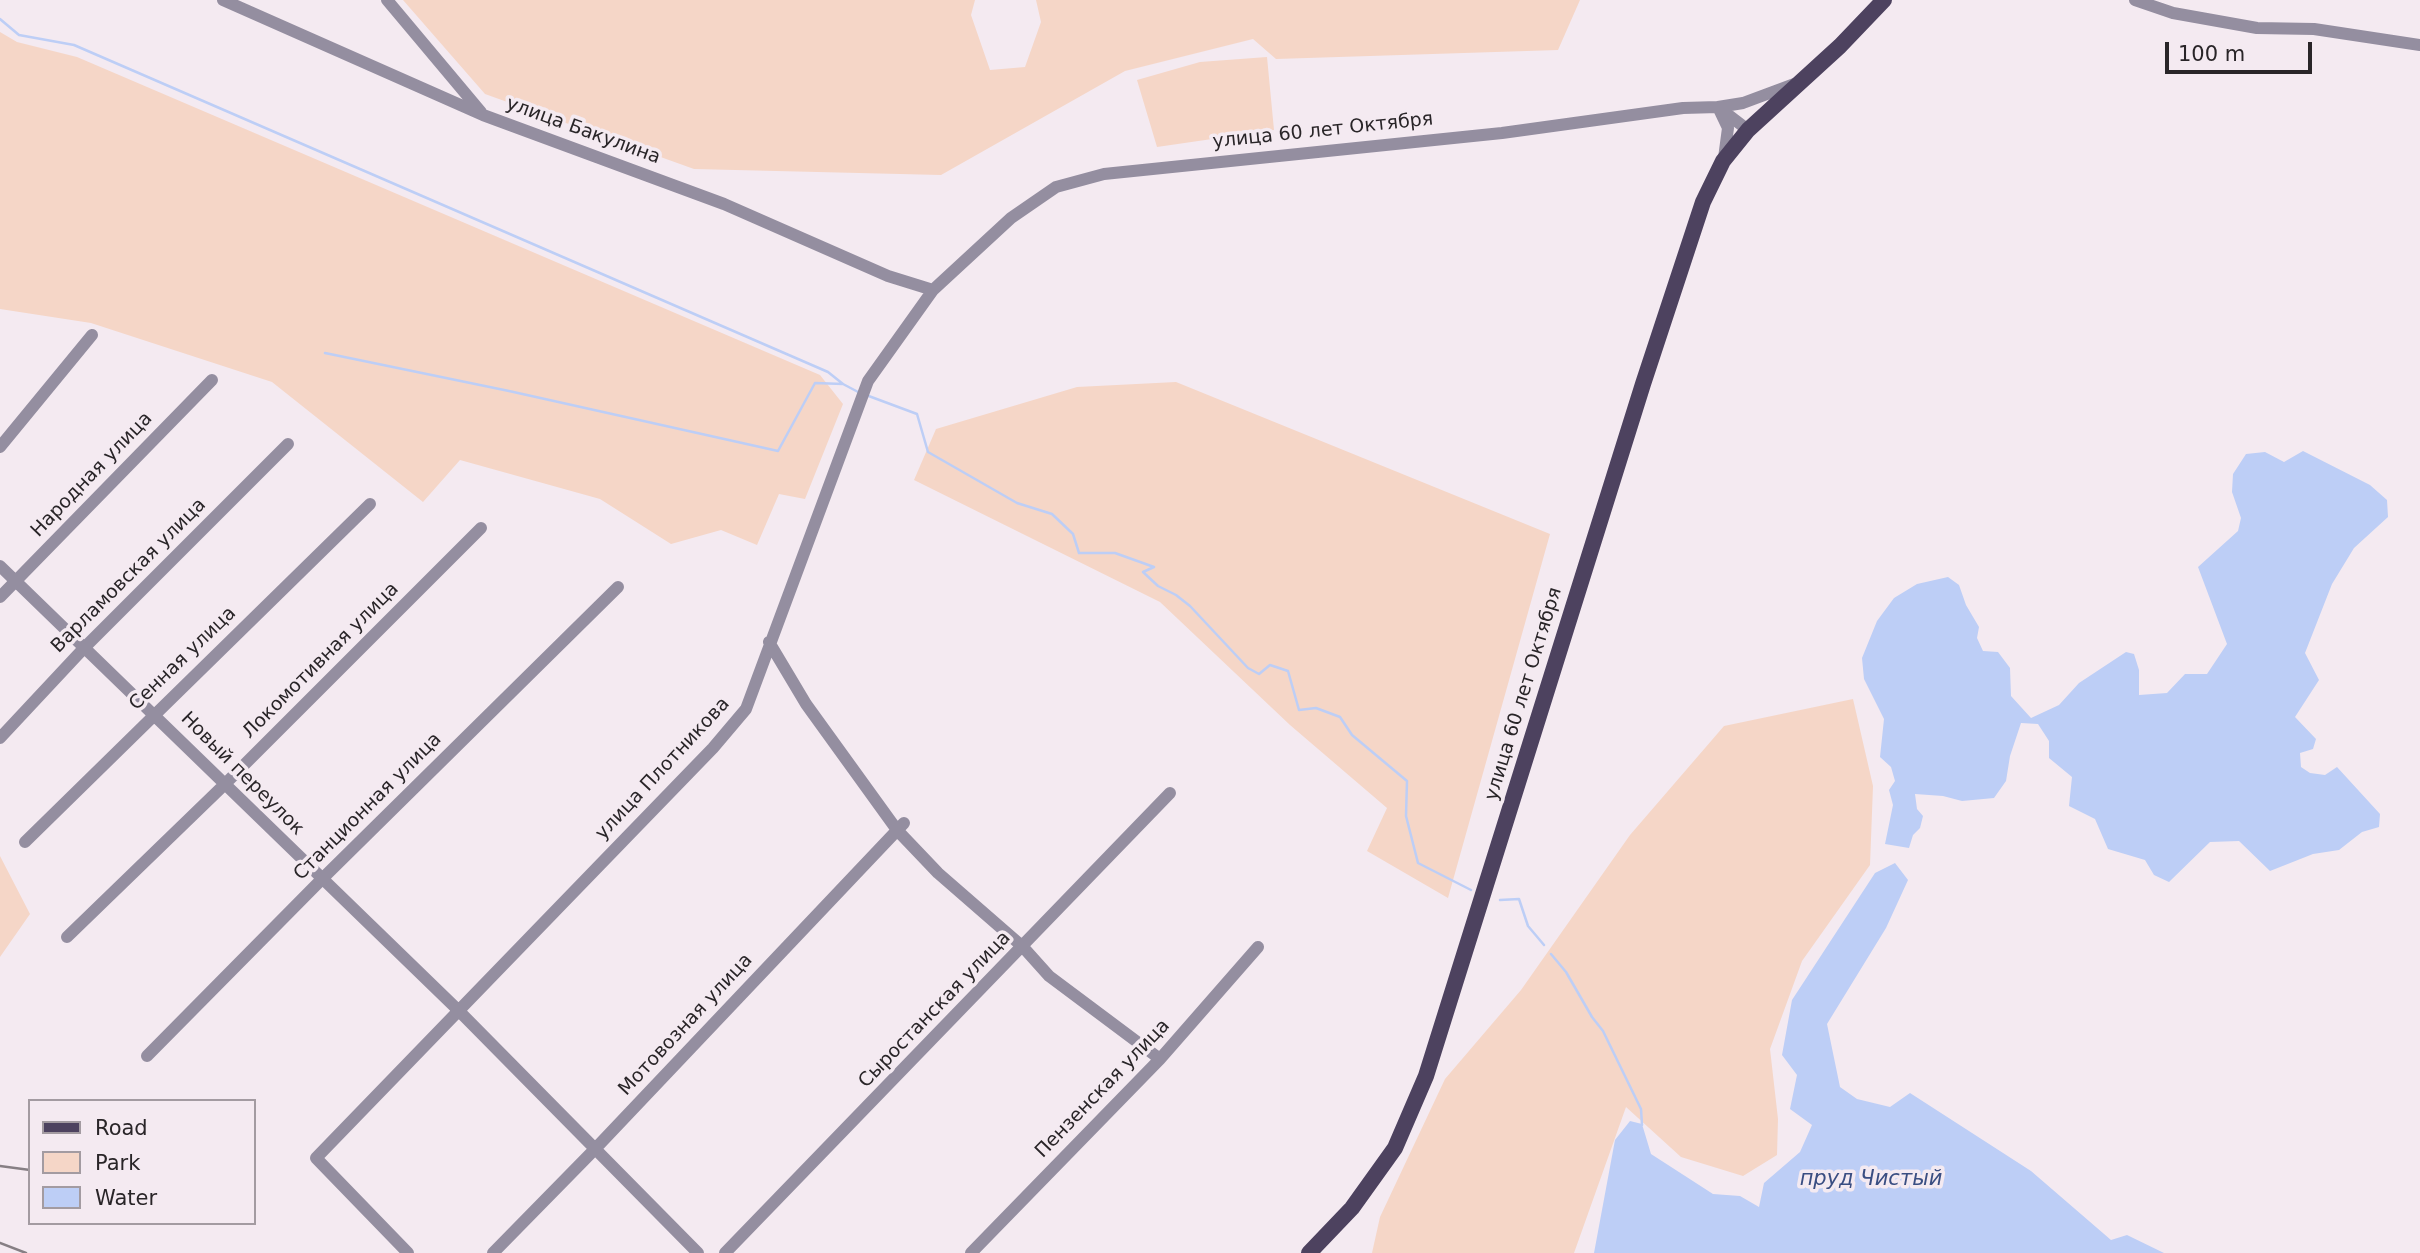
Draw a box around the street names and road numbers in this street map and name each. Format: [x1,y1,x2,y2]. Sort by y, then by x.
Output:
street label: улица Бакулина [503,93,663,169]
street label: улица 60 лет Октября [1212,108,1434,154]
street label: Народная улица [27,408,157,542]
street label: Варламовская улица [47,494,211,658]
street label: Локомотивная улица [238,578,404,744]
street label: улица 60 лет Октября [1481,585,1567,803]
street label: Сенная улица [125,602,241,716]
street label: улица Плотникова [591,693,735,845]
street label: Новый переулок [176,708,308,840]
street label: Станционная улица [289,728,447,886]
street label: Сыростанская улица [854,927,1016,1093]
street label: Мотовозная улица [614,949,758,1101]
street label: Пензенская улица [1031,1015,1175,1163]

